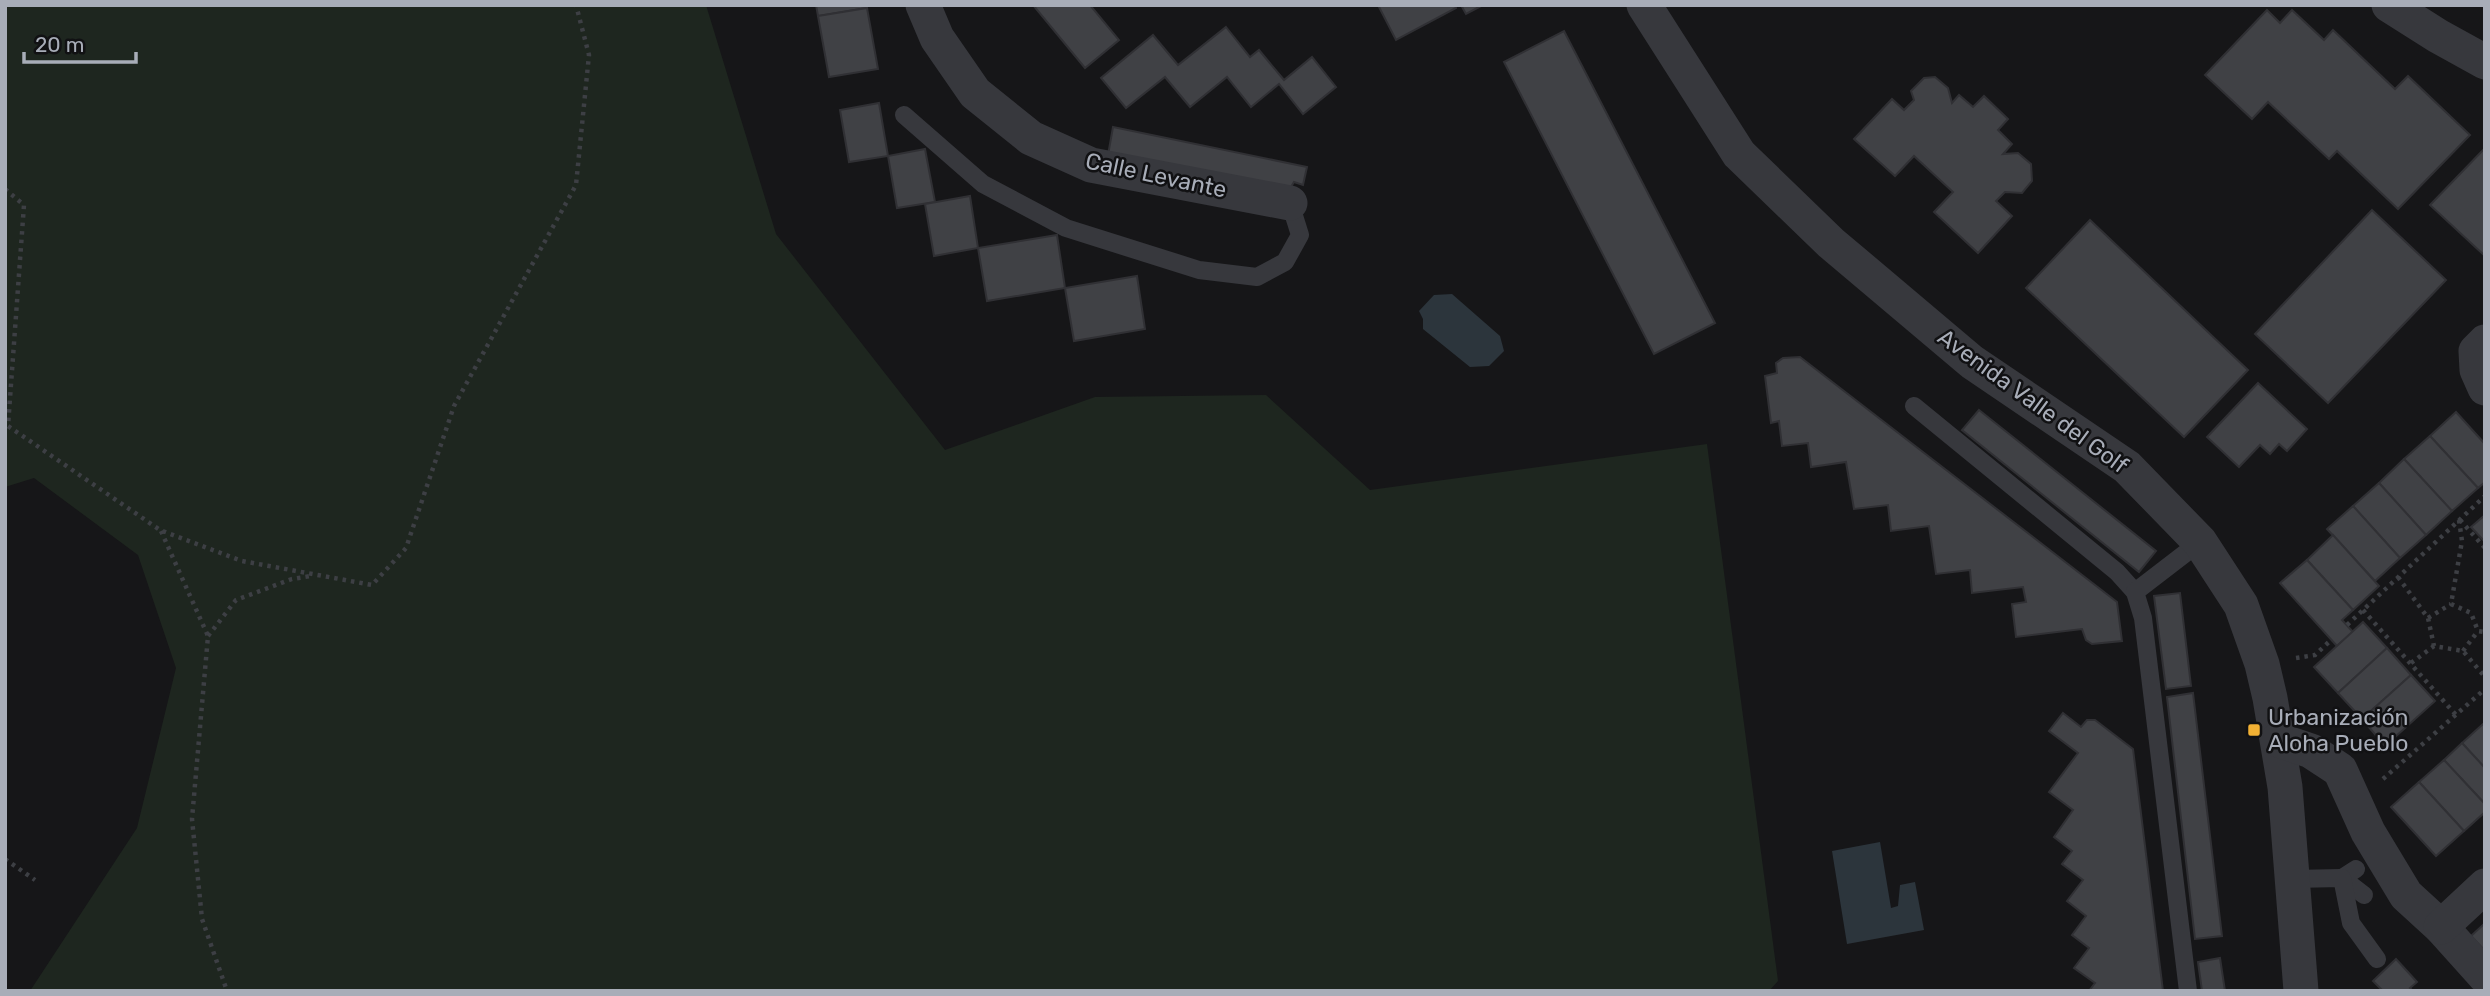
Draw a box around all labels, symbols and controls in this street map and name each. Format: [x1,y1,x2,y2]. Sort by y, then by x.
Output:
scale bar [24,21,136,65]
text: 20 m [35,32,84,57]
street label: Calle Levante [1083,146,1229,204]
street label: Avenida Valle del Golf [1933,323,2134,479]
place label: Urbanización Aloha Pueblo [2268,703,2409,757]
marker: Urbanización Aloha Pueblo [2246,722,2262,738]

